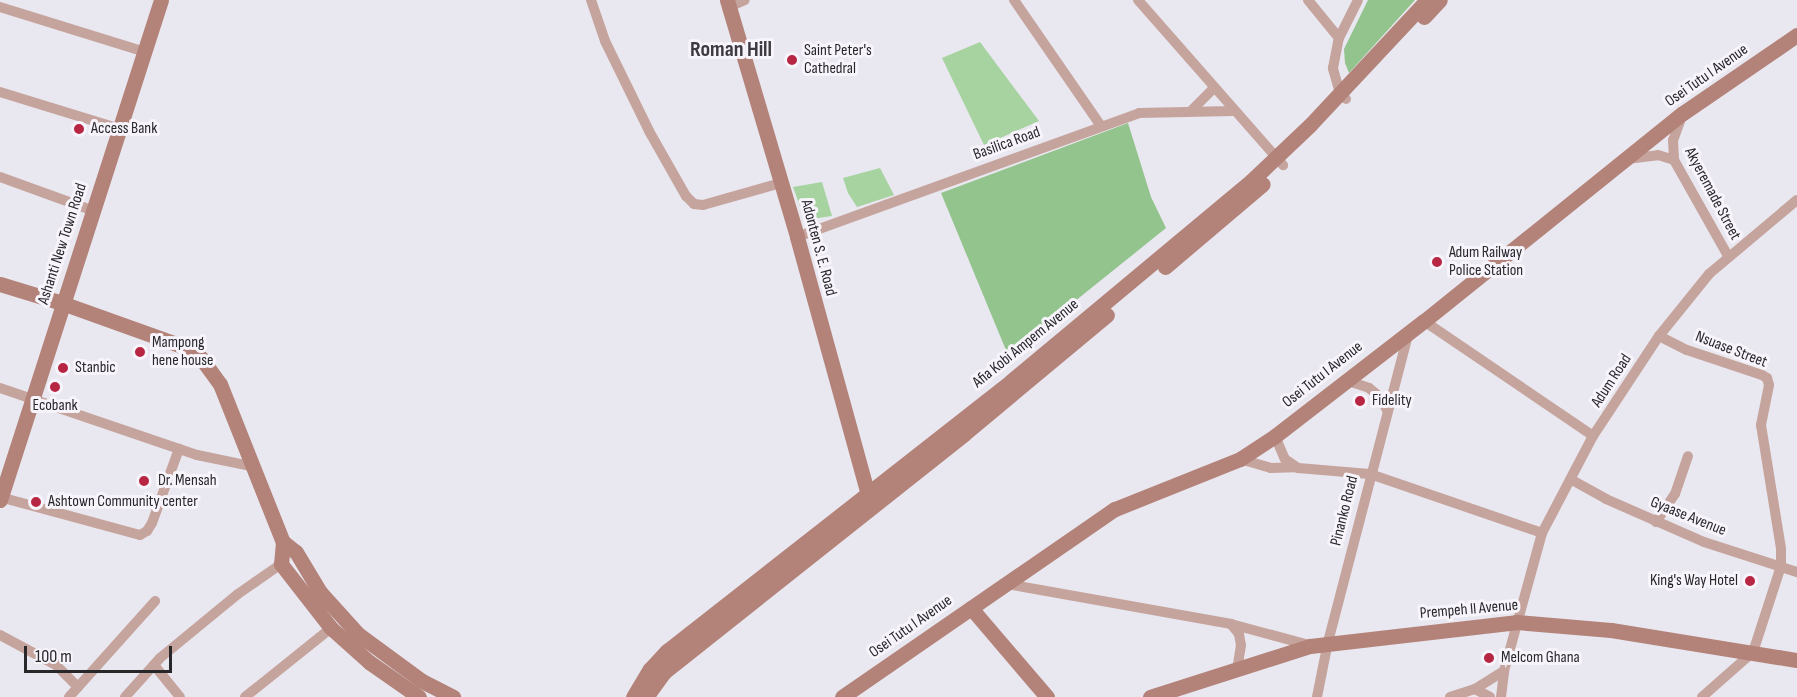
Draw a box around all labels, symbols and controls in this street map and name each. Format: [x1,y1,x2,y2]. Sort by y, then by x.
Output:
district label: Roman Hill [690,37,772,63]
street label: Osei Tutu I Avenue [1662,40,1752,112]
place label: Saint Peter's Cathedral [804,41,872,79]
marker: Saint Peter's Cathedral [785,53,799,67]
place label: Access Bank [91,119,157,139]
marker: Access Bank [72,122,86,136]
street label: Basilica Road [971,123,1043,165]
street label: Akyeremade Street [1680,144,1744,244]
street label: Ashanti New Town Road [34,181,92,307]
street label: Adonten S. E. Road [796,198,840,298]
place label: Adum Railway Police Station [1449,243,1523,281]
marker: Adum Railway Police Station [1430,255,1444,269]
street label: Afia Kobi Ampem Avenue [969,295,1083,393]
street label: Nsuase Street [1692,328,1770,372]
place label: Mampong hene house [152,333,213,371]
street label: Osei Tutu I Avenue [1279,338,1367,412]
marker: Mampong hene house [133,345,147,359]
street label: Adum Road [1588,351,1636,411]
place label: Stanbic [75,358,116,378]
marker: Stanbic [56,361,70,375]
marker: Ecobank [48,380,62,394]
place label: Fidelity [1372,391,1412,411]
marker: Fidelity [1353,394,1367,408]
place label: Ecobank [32,396,78,416]
place label: Dr. Mensah [158,471,217,491]
marker: Dr. Mensah [135,472,153,490]
street label: Pinanko Road [1327,474,1363,548]
place label: Ashtown Community center [48,492,198,512]
street label: Gyaase Avenue [1647,493,1729,541]
marker: Ashtown Community center [29,495,43,509]
place label: King's Way Hotel [1650,571,1738,591]
marker: King's Way Hotel [1743,574,1757,588]
street label: Osei Tutu I Avenue [866,591,956,663]
street label: Prempeh II Avenue [1419,596,1519,624]
scale bar [27,634,176,672]
text: 100 m [35,646,72,667]
place label: Melcom Ghana [1501,648,1580,668]
marker: Melcom Ghana [1482,651,1496,665]

